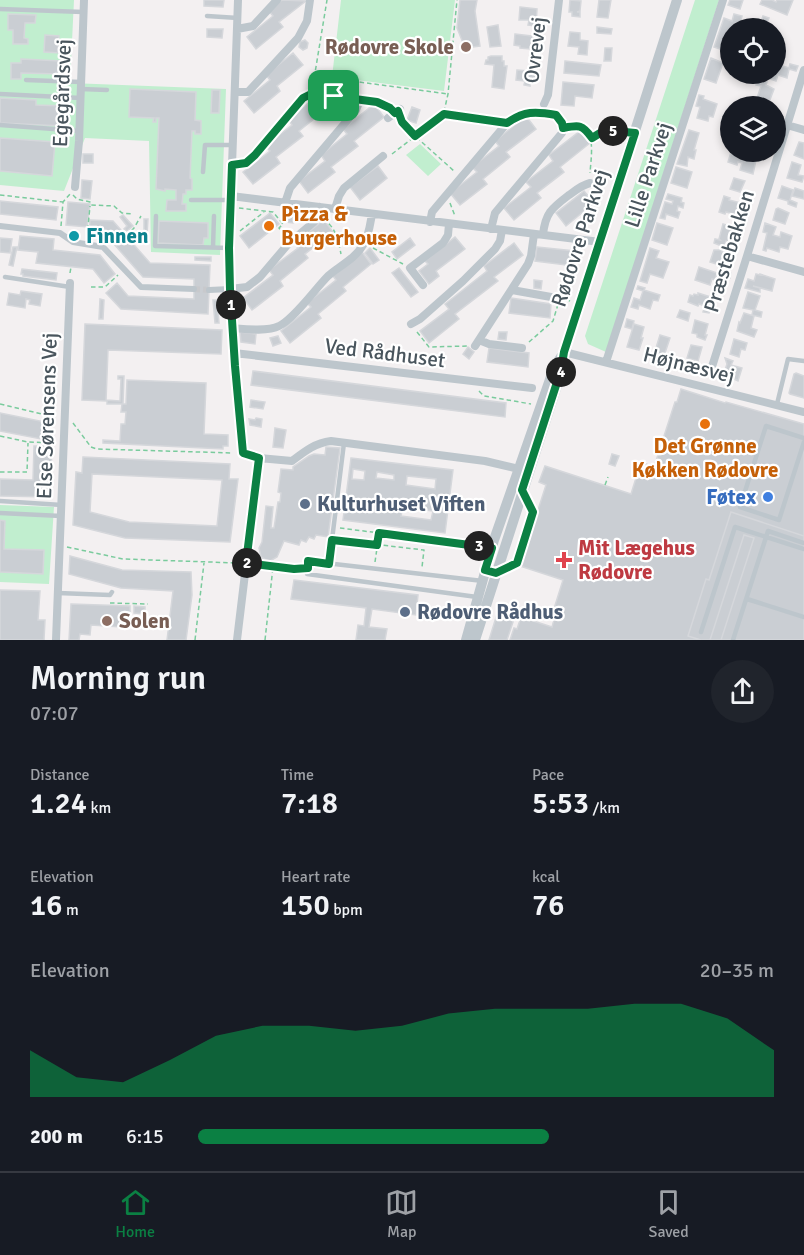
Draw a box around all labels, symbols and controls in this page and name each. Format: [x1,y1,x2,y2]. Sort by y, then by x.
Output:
street label: Ovrevej [518,15,552,85]
map controls [720,18,786,162]
button: locate [720,18,786,84]
place label: Rødovre Skole [325,34,454,60]
street label: Egegårdsvej [47,38,77,148]
marker: Rødovre Skole [459,40,473,54]
pin [308,70,359,121]
icon: arrive [317,79,350,112]
button: layers [720,96,786,162]
pin: 5 [598,116,628,146]
street label: Lille Parkvej [619,119,677,231]
text: 5 [609,121,617,141]
street label: Rødovre Parkvej [546,166,614,310]
street label: Præstebakken [698,187,760,315]
place label: Pizza & Burgerhouse [281,201,397,251]
marker: Pizza & Burgerhouse [262,219,276,233]
place label: Finnen [86,223,148,249]
marker: Finnen [67,229,81,243]
pin: 1 [216,290,246,320]
text: 1 [227,295,235,315]
street label: Else Sørensens Vej [31,332,63,500]
street label: Ved Rådhuset [323,333,447,373]
street label: Højnæsvej [640,341,738,389]
pin: 4 [546,357,576,387]
text: 4 [557,362,565,382]
marker: Det Grønne Køkken Rødovre [698,417,712,431]
place label: Det Grønne Køkken Rødovre [632,433,778,483]
place label: Føtex [706,484,757,510]
marker: Føtex [761,490,775,504]
place label: Kulturhuset Viften [317,491,485,517]
marker: Kulturhuset Viften [298,497,312,511]
pin: 3 [464,531,494,561]
place label: Mit Lægehus Rødovre [578,535,695,585]
text: 3 [475,536,483,556]
pin: 2 [232,548,262,578]
marker: Mit Lægehus Rødovre [555,551,573,569]
text: 2 [243,553,251,573]
place label: Rødovre Rådhus [417,599,563,625]
marker: Rødovre Rådhus [398,605,412,619]
place label: Solen [119,608,170,634]
marker: Solen [100,614,114,628]
text: Morning run [30,658,206,699]
button: share [711,660,774,723]
text: 07:07 [30,701,79,726]
text: Distance [30,765,90,785]
text: Time [281,765,314,785]
text: Pace [532,765,564,785]
text: 1.24 [30,785,87,822]
text: 7:18 [281,785,338,822]
text: 5:53 [532,785,589,822]
text: km [87,798,111,818]
text: /km [589,798,620,818]
text: Elevation [30,867,94,887]
text: Heart rate [281,867,350,887]
text: kcal [532,867,560,887]
text: 16 [30,887,62,924]
text: 150 [281,887,330,924]
text: 76 [532,887,564,924]
text: m [62,900,79,920]
text: bpm [330,900,363,920]
text: Elevation [30,958,110,983]
text: 20–35 m [700,958,774,983]
text: 200 m [30,1124,83,1149]
text: 6:15 [126,1124,164,1149]
tab: Home [115,1186,155,1242]
tab: Map [385,1186,418,1242]
tab: Saved [649,1186,689,1242]

